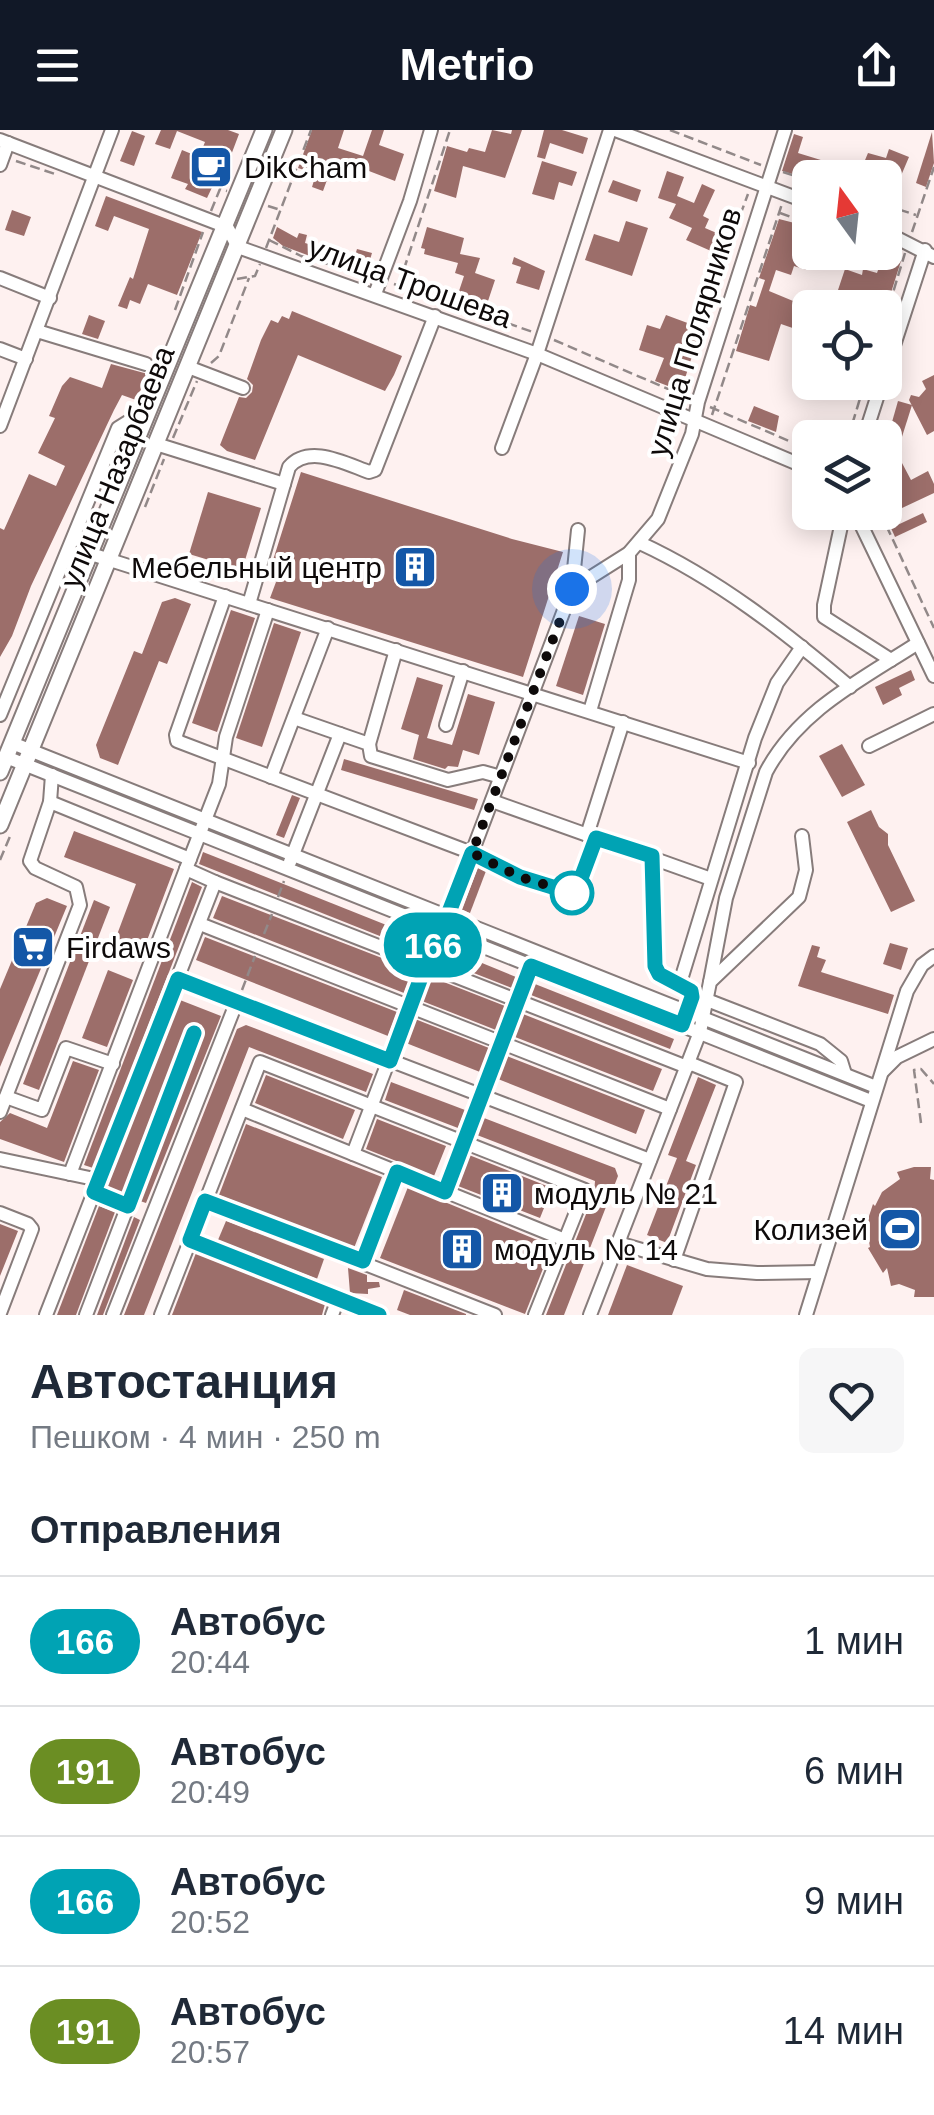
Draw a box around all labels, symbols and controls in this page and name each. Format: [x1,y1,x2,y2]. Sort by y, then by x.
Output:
icon: menu [30,38,85,93]
icon: share [849,38,904,93]
text: Metrio [400,39,535,90]
cafe icon: DikCham [188,144,234,190]
place label: DikCham [244,151,367,184]
north arrow [792,160,902,270]
map controls [792,160,902,530]
street label: улица Полярников [640,204,748,460]
street label: улица Трошева [304,230,516,334]
button: locate [792,290,902,400]
street label: улица Назарбаева [53,341,181,593]
button: layers [792,420,902,530]
building icon: Мебельный центр [392,544,438,590]
place label: Мебельный центр [131,551,382,584]
your location [547,564,597,614]
unlabelled marker [551,872,593,914]
line badge: 166 [376,912,490,978]
supermarket icon: Firdaws [10,924,56,970]
text: 166 [404,926,462,965]
place label: Firdaws [66,931,171,964]
building icon: модуль № 21 [479,1170,525,1216]
place label: модуль № 21 [534,1177,718,1210]
sports icon: Колизей [877,1206,923,1252]
place label: Колизей [753,1213,868,1246]
building icon: модуль № 14 [439,1226,485,1272]
place label: модуль № 14 [494,1233,678,1266]
button: heart [799,1348,904,1453]
text: Автостанция [30,1355,338,1408]
text: Пешком · 4 мин · 250 m [30,1419,381,1455]
text: Отправления [30,1509,282,1551]
text: Автобус [170,1601,326,1643]
text: 1 мин [804,1620,904,1662]
text: 166 [56,1622,114,1661]
text: 20:44 [170,1644,250,1680]
text: Автобус [170,1731,326,1773]
text: 6 мин [804,1750,904,1792]
text: 191 [56,1752,114,1791]
text: 20:49 [170,1774,250,1810]
text: Автобус [170,1861,326,1903]
text: 9 мин [804,1880,904,1922]
text: 166 [56,1882,114,1921]
text: 20:52 [170,1904,250,1940]
text: Автобус [170,1991,326,2033]
text: 14 мин [783,2010,904,2052]
text: 191 [56,2012,114,2051]
text: 20:57 [170,2034,250,2070]

